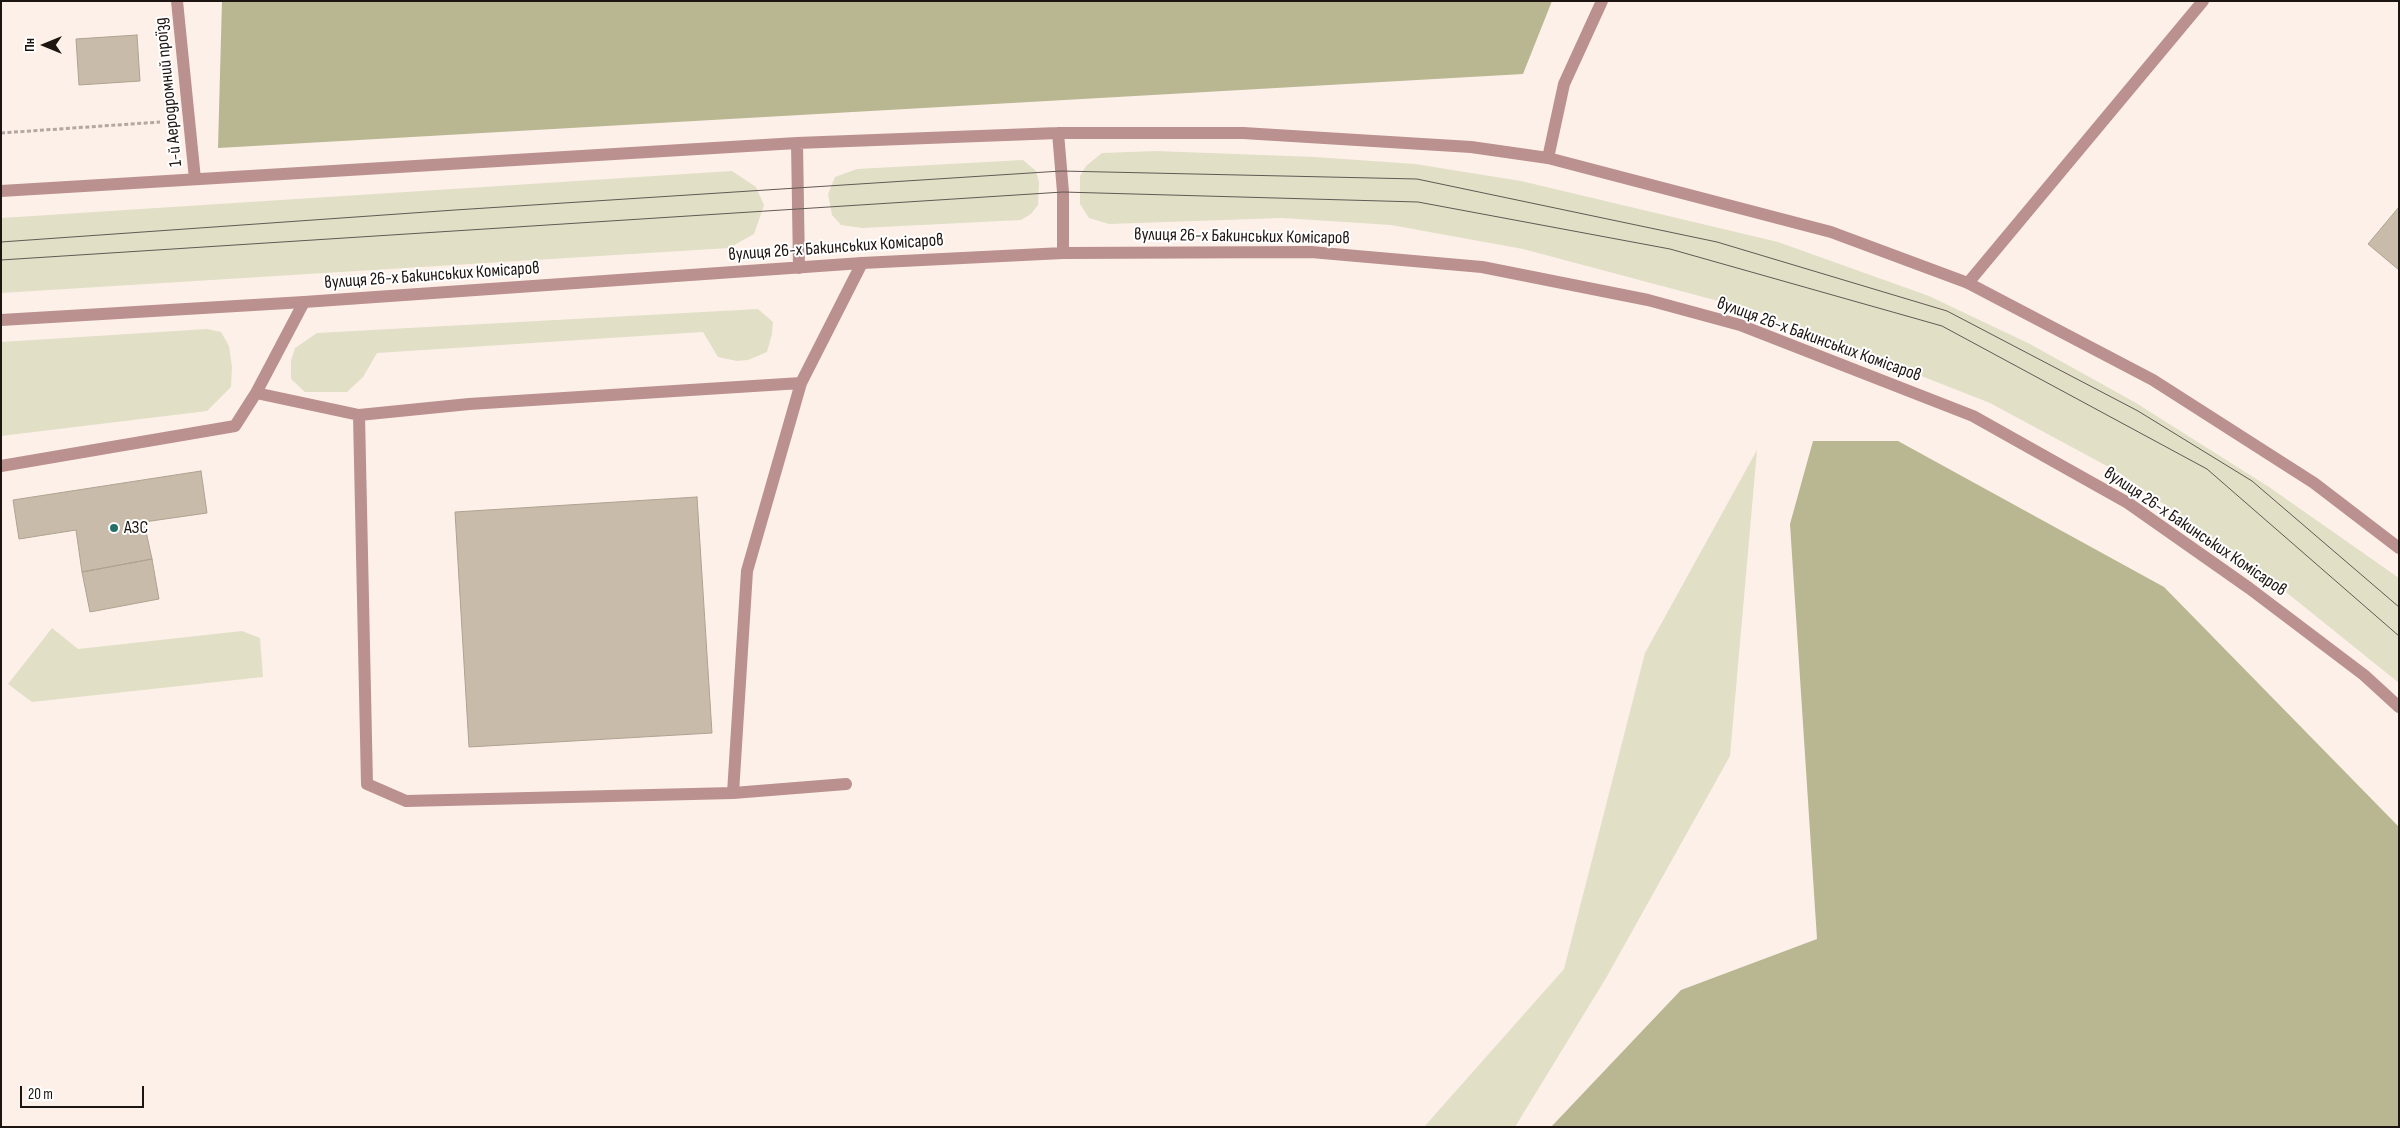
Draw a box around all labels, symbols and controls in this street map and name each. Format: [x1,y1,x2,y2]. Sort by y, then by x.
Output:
street label: 1-й Аеродромний проїзд [150,16,188,168]
north arrow [20,20,70,70]
text: Пн [21,38,38,52]
street label: вулиця 26-х Бакинських Комісаров [1134,224,1350,250]
street label: вулиця 26-х Бакинських Комісаров [728,230,944,266]
street label: вулиця 26-х Бакинських Комісаров [324,258,540,294]
street label: вулиця 26-х Бакинських Комісаров [1714,293,1924,387]
street label: вулиця 26-х Бакинських Комісаров [2100,463,2290,601]
place label: АЗС [124,517,148,539]
marker: АЗС [108,522,120,534]
scale bar [22,1076,146,1108]
text: 20 m [28,1085,53,1104]

